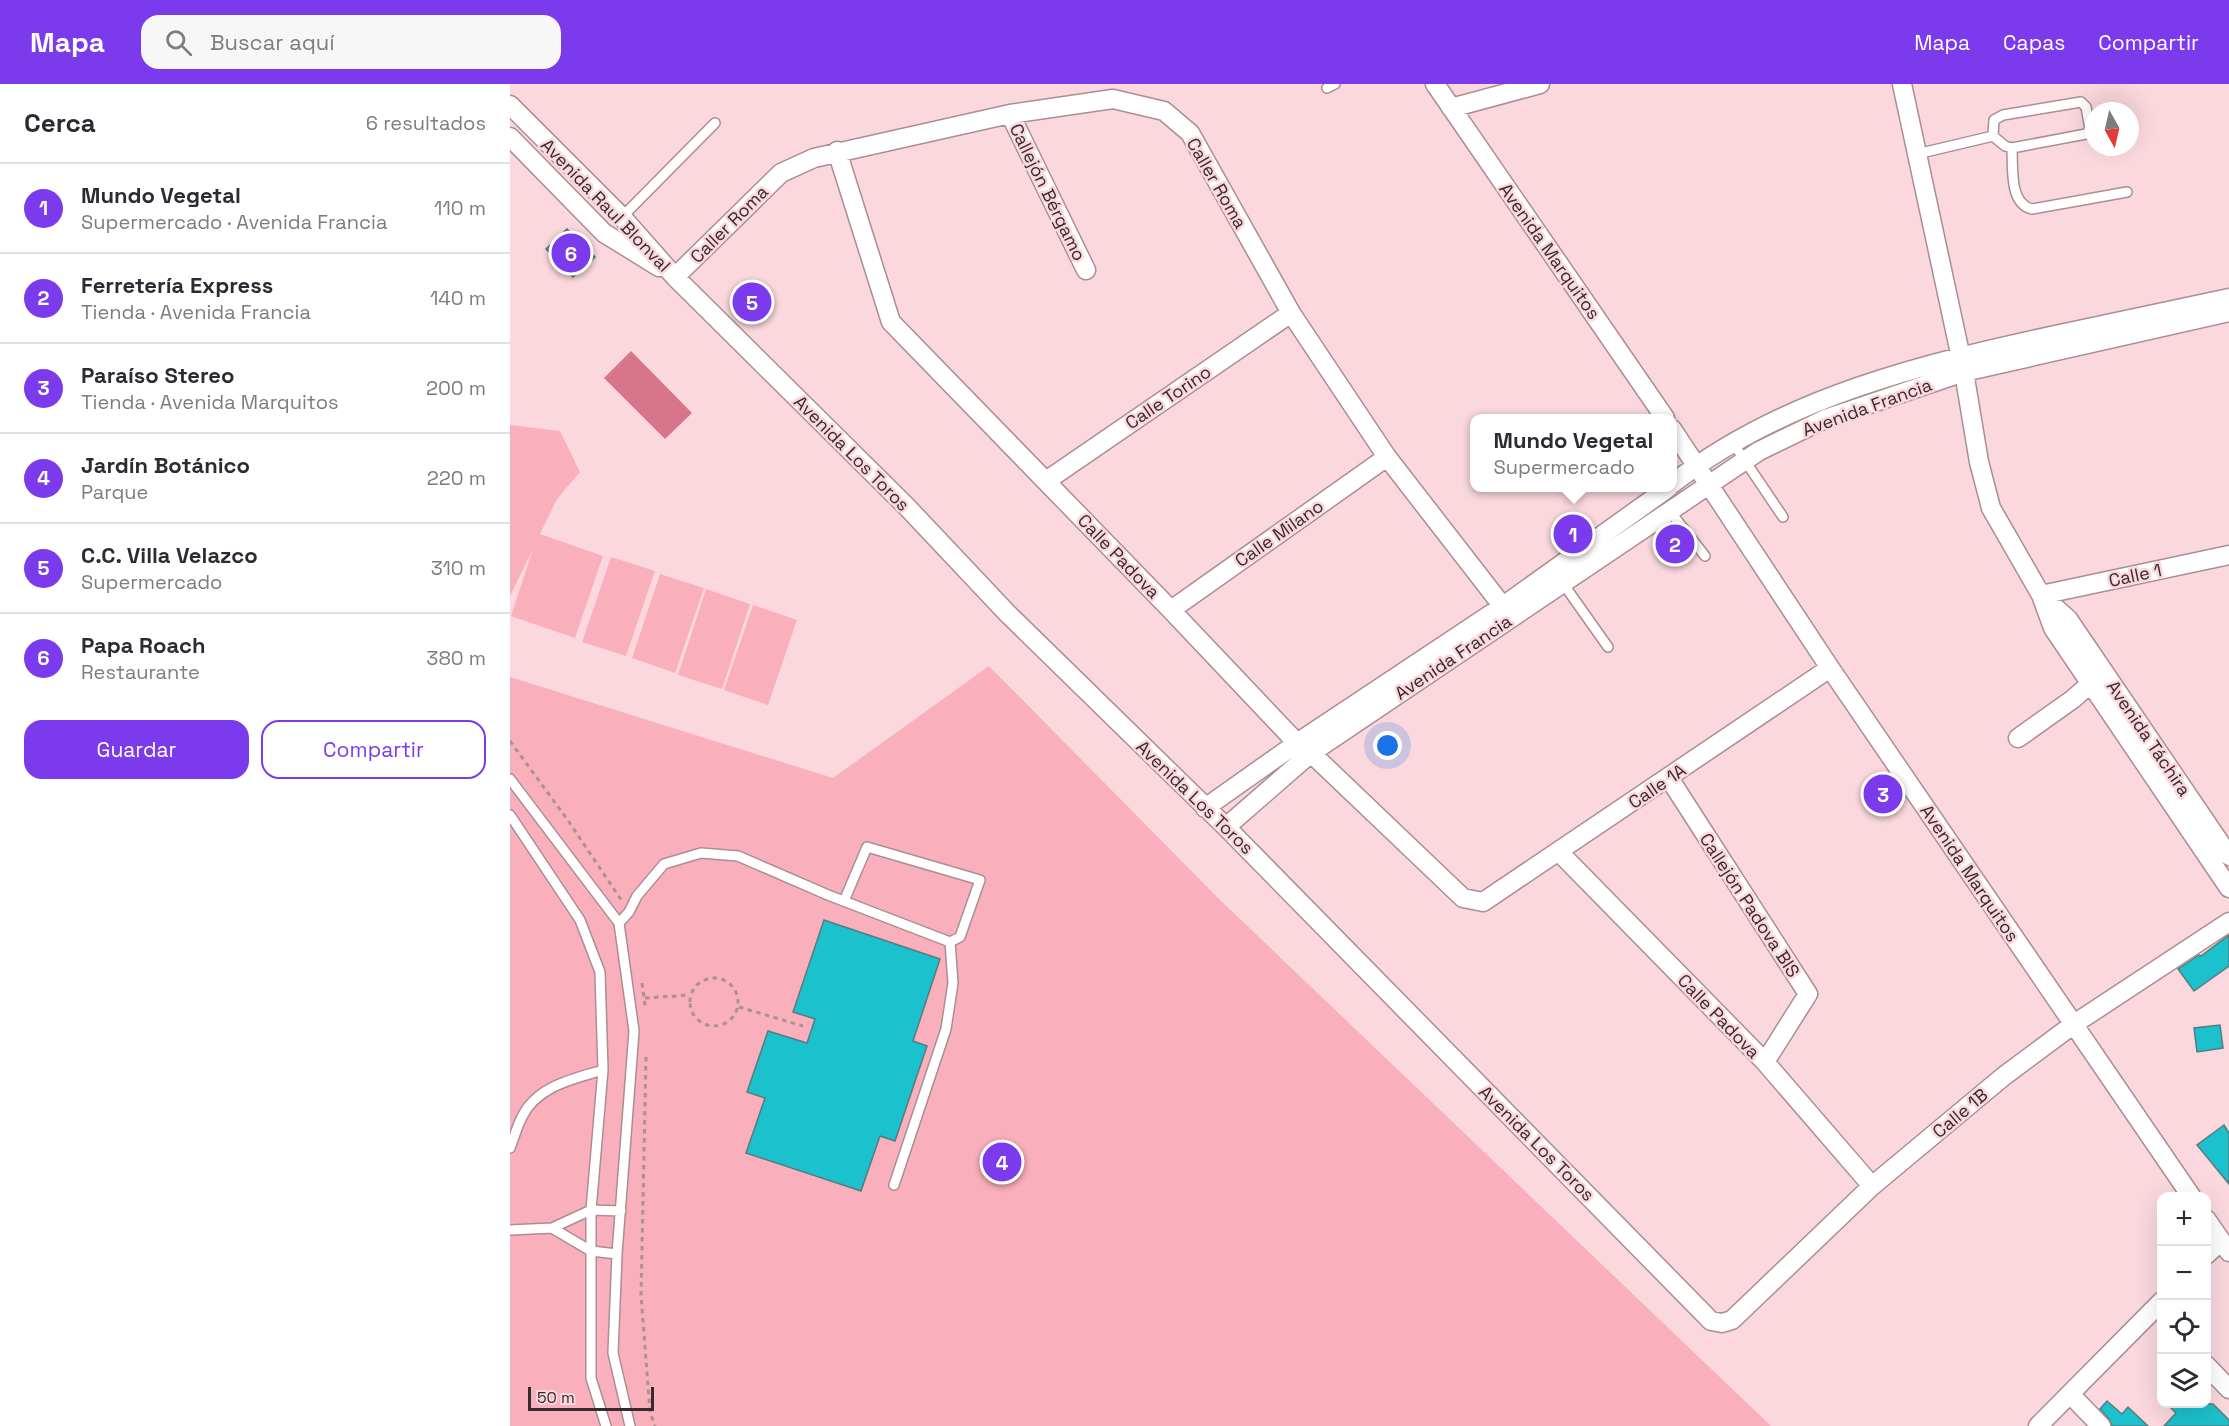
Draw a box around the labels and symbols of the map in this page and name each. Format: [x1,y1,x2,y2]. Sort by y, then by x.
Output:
north arrow [2085,102,2139,156]
street label: Callejón Bérgamo [1005,119,1091,265]
street label: Avenida Raul Blonval [536,133,676,277]
street label: Caller Roma [1182,133,1252,233]
street label: Avenida Marquitos [1494,178,1606,324]
street label: Caller Roma [685,180,773,268]
pin: 6 [552,230,590,276]
pin: 5 [732,280,772,324]
street label: Calle Torino [1121,360,1215,434]
street label: Avenida Francia [1799,373,1935,441]
street label: Avenida Los Toros [789,390,915,516]
street label: Calle Milano [1230,494,1328,572]
street label: Calle Padova [1073,509,1165,603]
pin: 1 [1554,512,1592,556]
pin: 2 [1656,522,1694,566]
street label: Calle 1 [2106,558,2164,592]
street label: Avenida Francia [1390,609,1516,705]
street label: Avenida Táchira [2102,676,2196,800]
your location [1373,731,1402,760]
street label: Avenida Los Toros [1131,735,1259,859]
street label: Calle 1A [1624,758,1690,814]
pin: 3 [1864,772,1902,816]
street label: Avenida Marquitos [1915,800,2025,946]
street label: Callejón Padova BIS [1695,829,1805,981]
street label: Calle Padova [1673,969,1765,1063]
street label: Avenida Los Toros [1474,1080,1600,1206]
street label: Calle 1B [1928,1083,1992,1143]
pin: 4 [982,1140,1022,1184]
scale bar [528,1384,654,1412]

